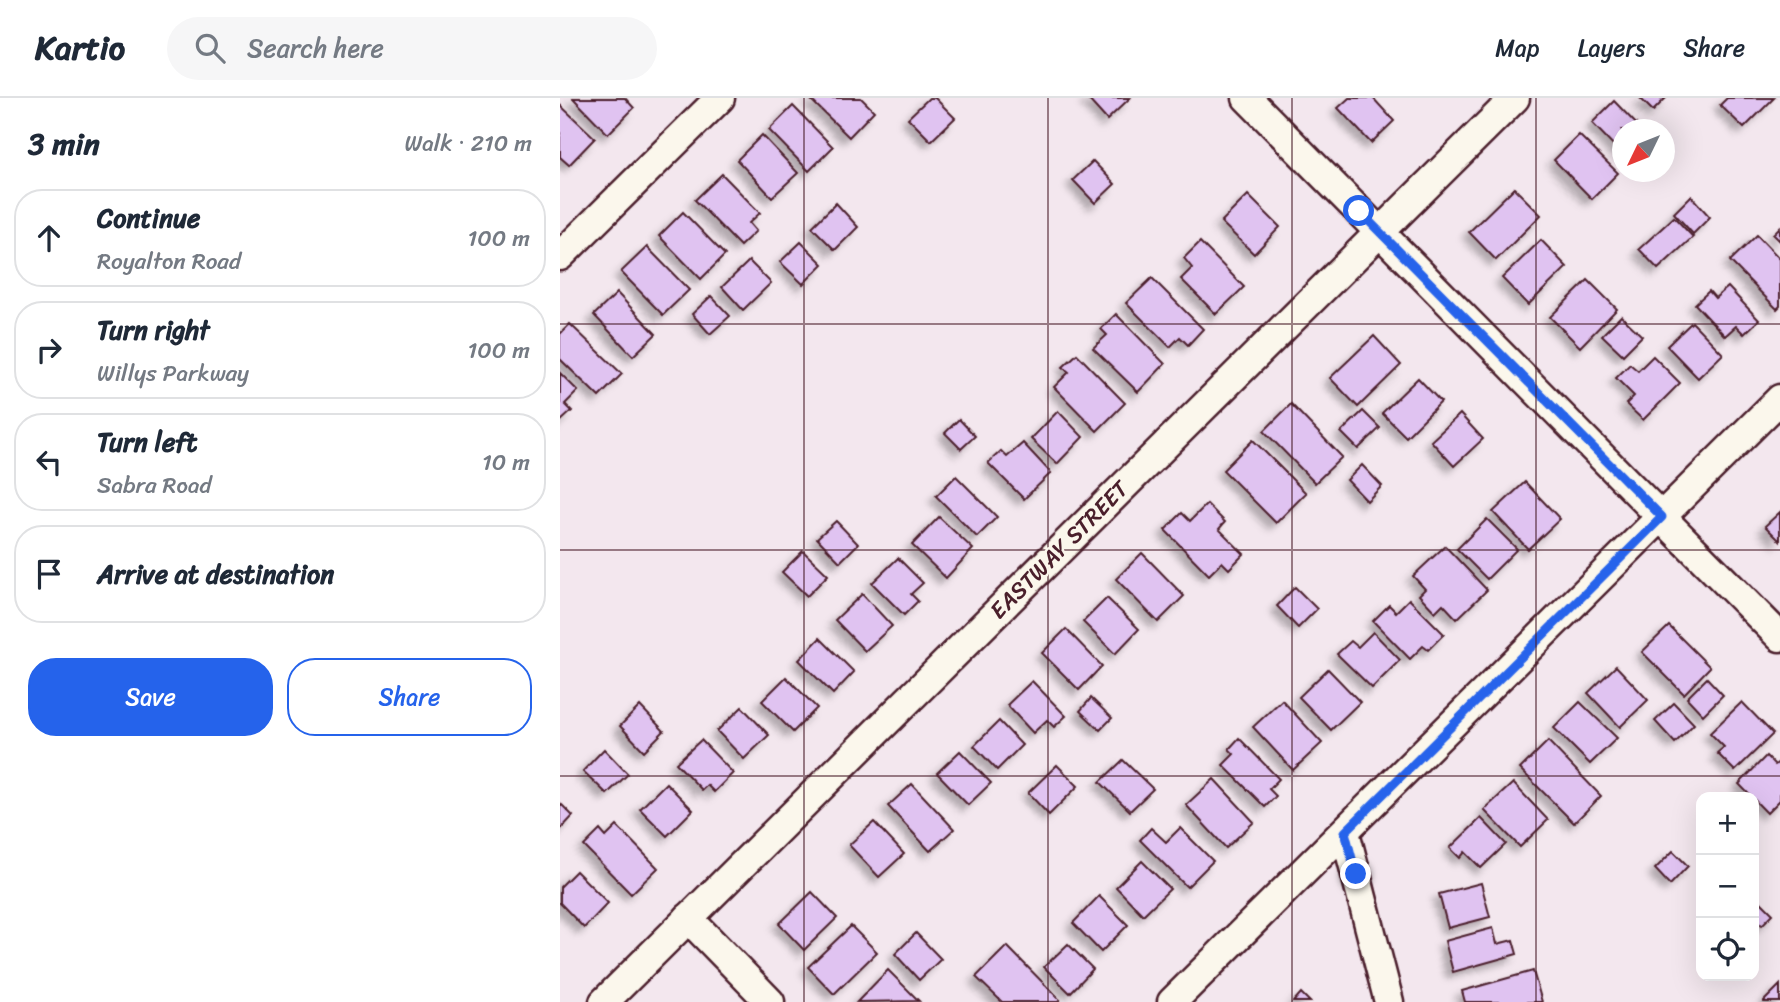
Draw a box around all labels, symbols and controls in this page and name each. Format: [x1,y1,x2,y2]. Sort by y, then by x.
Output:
search box [167,17,657,80]
text: Kartio [35,19,125,77]
text: Search here [247,25,384,71]
text: Map [1495,27,1540,69]
text: Layers [1578,27,1645,69]
text: Share [1683,27,1745,69]
icon: search [191,29,229,67]
text: 3 min [28,117,100,171]
north arrow [1612,119,1675,182]
text: Walk · 210 m [405,123,532,164]
text: Continue [97,195,200,241]
route start [1343,195,1374,226]
text: 100 m [467,218,530,259]
icon: ahead [30,219,68,257]
text: Royalton Road [97,241,241,282]
text: Turn right [97,307,210,353]
text: 100 m [467,330,530,371]
icon: right [30,331,68,369]
text: Willys Parkway [97,353,249,394]
text: Turn left [97,419,197,465]
text: 10 m [482,442,530,483]
icon: left [30,443,68,481]
text: Sabra Road [97,465,212,506]
street label: EASTWAY STREET [979,469,1140,630]
text: Arrive at destination [97,551,334,597]
icon: arrive [30,555,68,593]
button: Save [28,658,273,736]
button: Share [287,658,532,736]
map controls [1696,792,1759,981]
button: + [1696,792,1759,855]
button: − [1696,855,1759,918]
route end [1340,858,1371,889]
button: locate [1696,918,1759,981]

